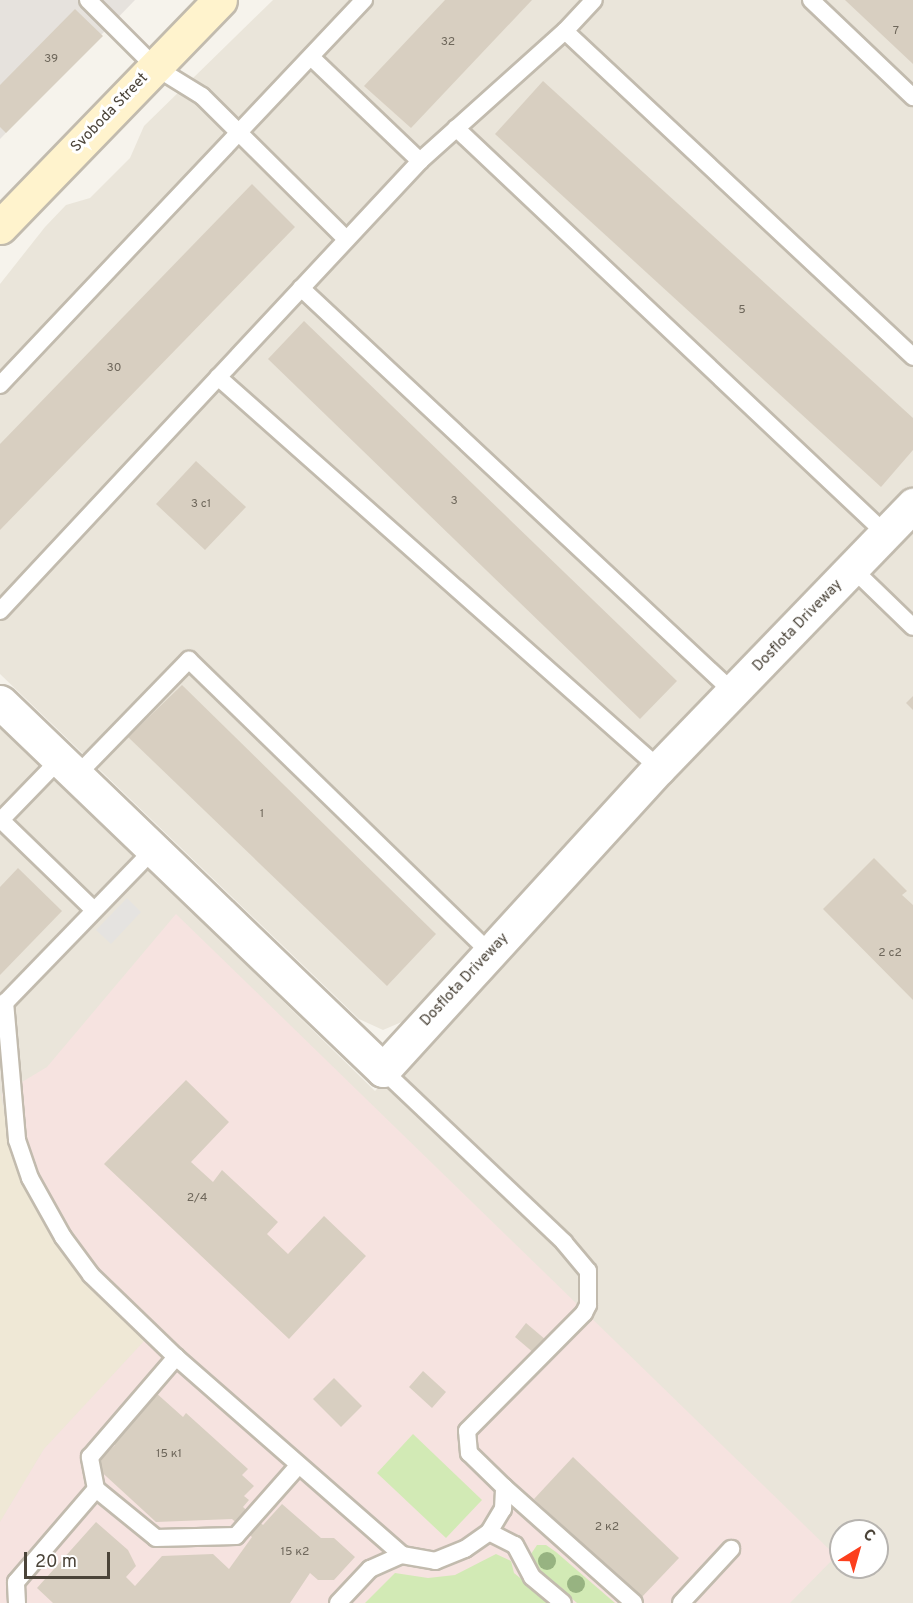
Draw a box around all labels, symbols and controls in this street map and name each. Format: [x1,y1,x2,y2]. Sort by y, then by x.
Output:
house number: 7 [893,25,899,39]
house number: 32 [441,36,455,50]
house number: 39 [44,53,58,67]
street label: Svoboda Street [68,70,152,156]
house number: 5 [738,304,746,318]
house number: 30 [107,362,121,376]
house number: 3 [450,495,458,509]
house number: 3 с1 [191,498,211,512]
street label: Dosflota Driveway [749,576,847,676]
house number: 1 [260,808,264,822]
street label: Dosflota Driveway [417,930,513,1030]
house number: 2 с2 [878,947,902,961]
house number: 2/4 [187,1192,207,1206]
house number: 15 к1 [156,1448,182,1462]
north arrow [829,1519,889,1579]
house number: 2 к2 [595,1521,619,1535]
text: С [859,1525,879,1547]
scale bar [27,1540,112,1578]
house number: 15 к2 [281,1546,309,1560]
text: 20 m [35,1551,77,1574]

